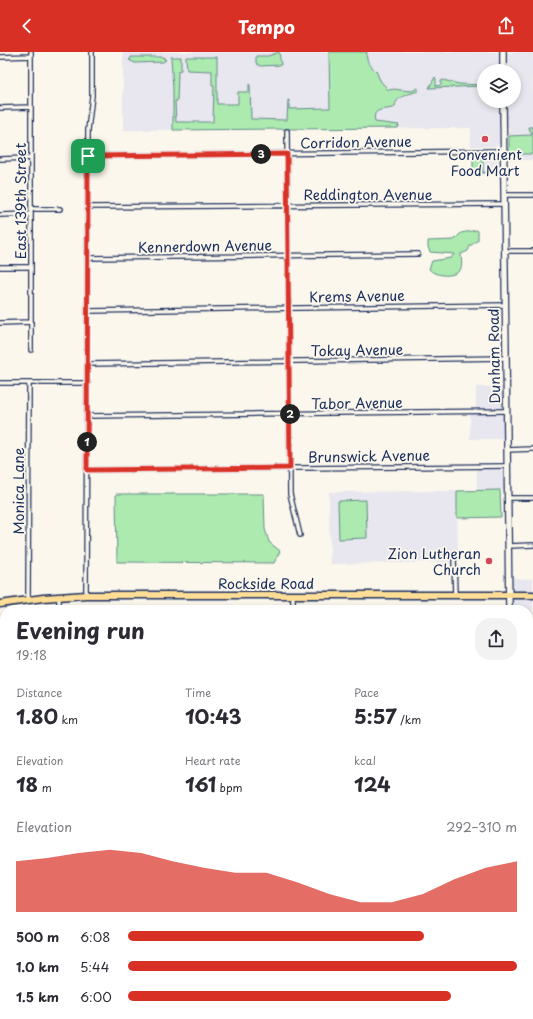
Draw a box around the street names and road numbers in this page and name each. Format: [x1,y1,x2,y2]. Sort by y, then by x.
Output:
street label: Corridon Avenue [300,131,412,153]
street label: East 139th Street [10,143,31,259]
street label: Reddington Avenue [304,184,433,205]
street label: Kennerdown Avenue [138,234,273,258]
street label: Krems Avenue [309,285,405,307]
street label: Dunham Road [483,308,505,404]
street label: Tokay Avenue [311,339,404,361]
street label: Tabor Avenue [311,392,403,414]
street label: Brunswick Avenue [308,444,431,468]
street label: Monica Lane [8,447,29,535]
street label: Rockside Road [218,573,314,594]

